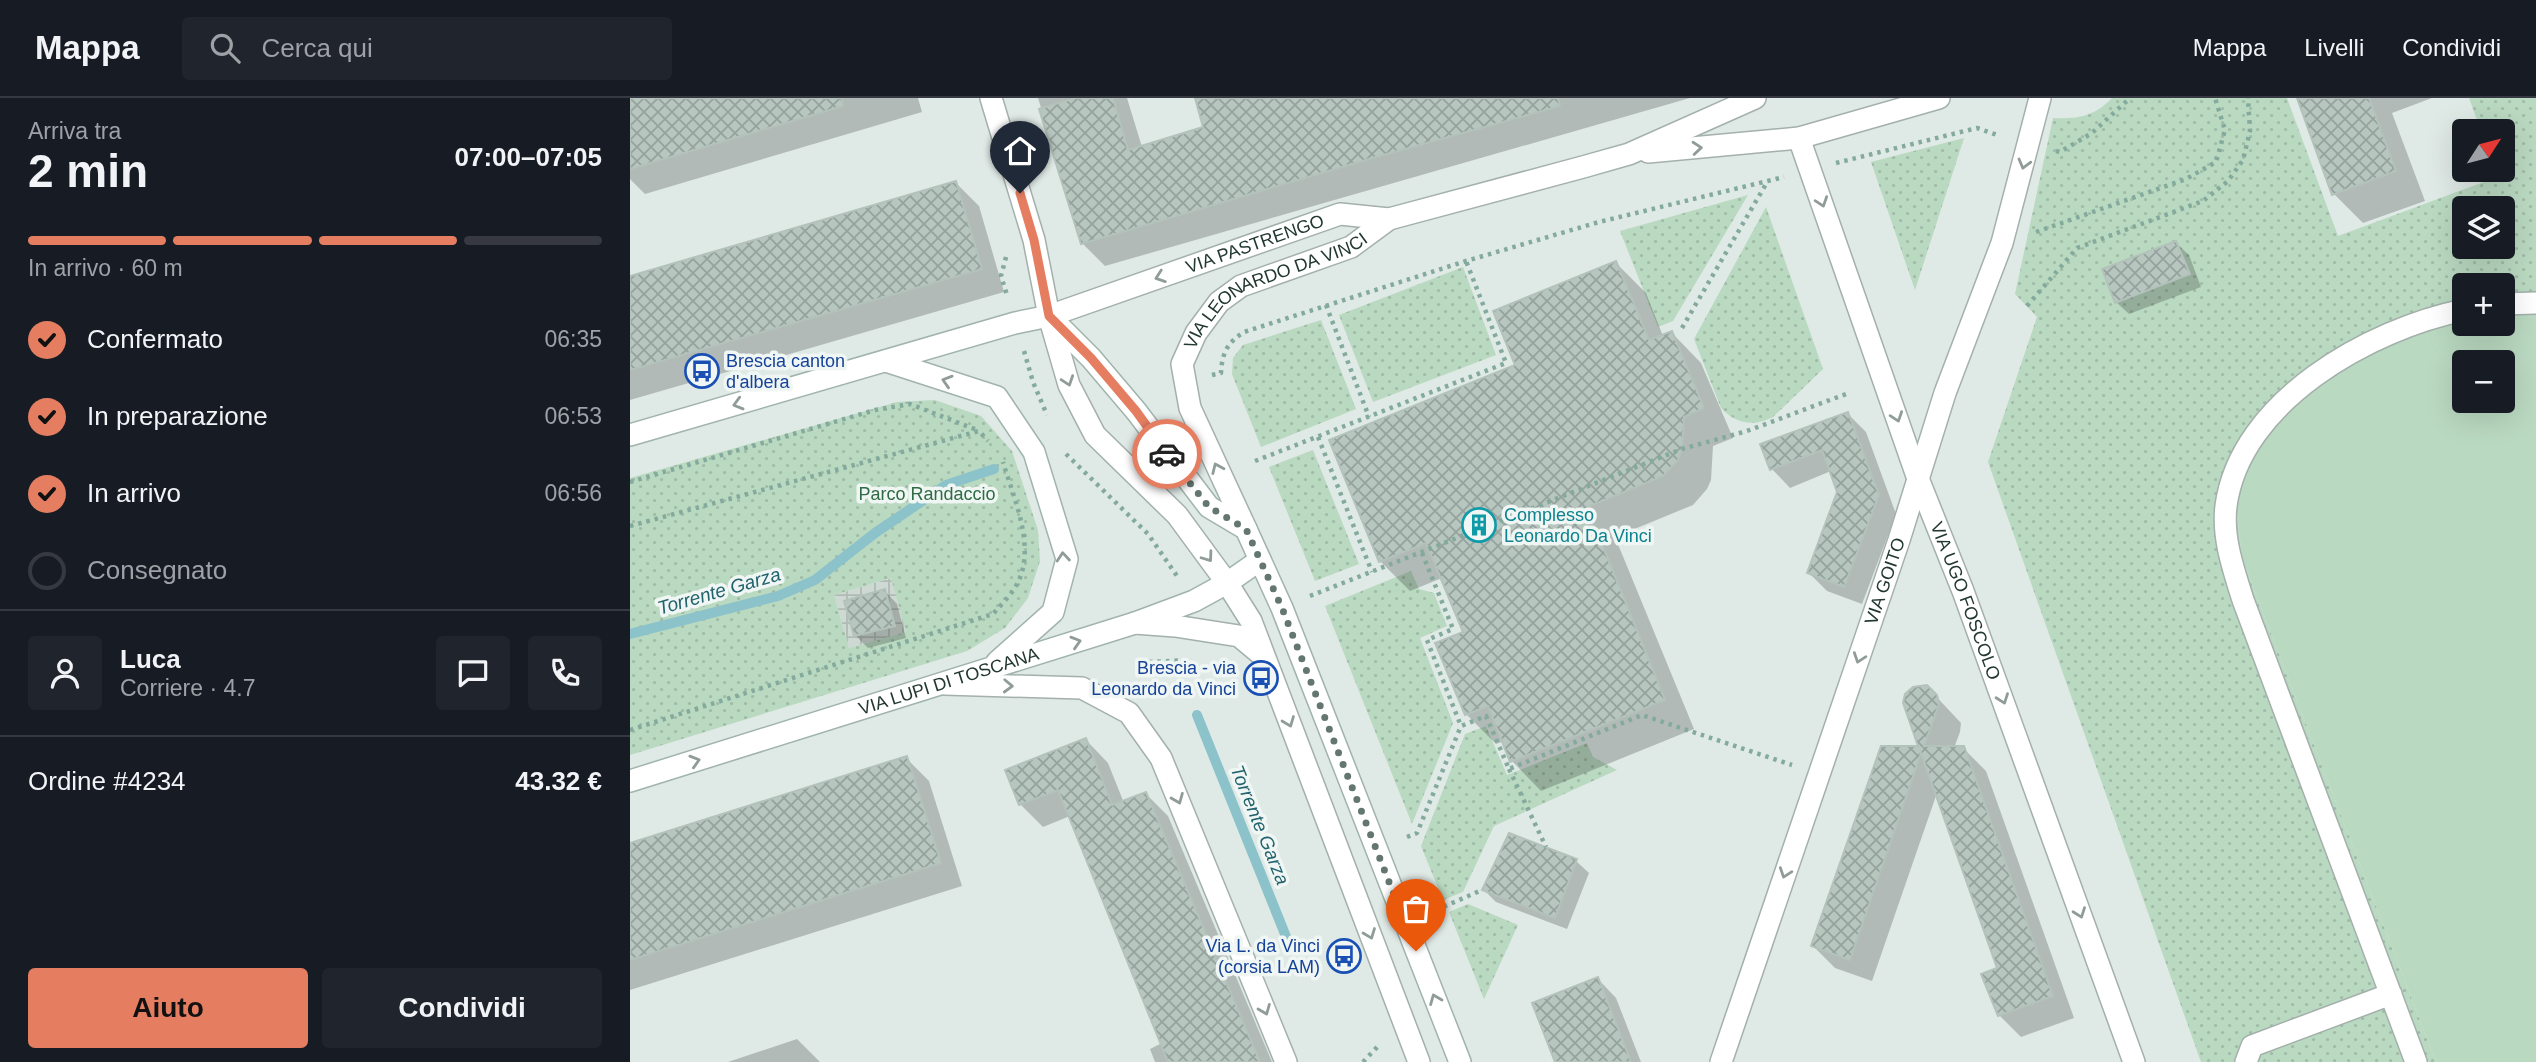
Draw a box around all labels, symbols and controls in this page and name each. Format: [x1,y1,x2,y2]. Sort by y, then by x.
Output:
search box [182,17,672,80]
text: Mappa [35,29,140,66]
icon: search [206,29,244,67]
text: Cerca qui [262,33,373,63]
text: Mappa [2193,34,2266,61]
text: Livelli [2304,34,2364,61]
text: Condividi [2402,34,2501,61]
text: Arriva tra [28,118,121,144]
north arrow [2452,119,2515,182]
map controls [2452,119,2515,413]
pin [990,121,1050,193]
icon: home [1001,132,1039,170]
one-way arrow [1691,141,1702,156]
text: 07:00–07:05 [455,142,602,172]
text: 2 min [28,145,148,197]
one-way arrow [2018,158,2032,170]
one-way arrow [1814,196,1828,208]
button: layers [2452,196,2515,259]
street label: VIA PASTRENGO [1183,210,1327,277]
street label: VIA LEONARDO DA VINCI [1180,229,1371,352]
text: In arrivo · 60 m [28,255,183,281]
one-way arrow [1154,269,1166,283]
button: + [2452,273,2515,336]
icon: check [28,321,66,359]
text: Confermato [87,324,223,354]
text: 06:35 [544,326,602,352]
button: − [2452,350,2515,413]
place label: Brescia canton d'albera [726,351,845,392]
bus stop icon: Brescia canton d'albera [683,352,721,390]
one-way arrow [1060,374,1074,386]
one-way arrow [942,375,954,390]
one-way arrow [732,395,744,410]
icon: check [28,398,66,436]
text: In preparazione [87,401,268,431]
text: 06:53 [544,403,602,429]
one-way arrow [1889,411,1903,423]
courier [1132,419,1202,489]
icon: car [1148,435,1186,473]
one-way arrow [1211,462,1225,475]
icon: check [28,475,66,513]
text: In arrivo [87,478,181,508]
text: 06:56 [544,480,602,506]
park label: Parco Randaccio [858,484,996,504]
place label: Complesso Leonardo Da Vinci [1504,505,1652,546]
building icon: Complesso Leonardo Da Vinci [1460,506,1498,544]
street label: VIA UGO FOSCOLO [1926,519,2004,683]
street label: VIA GOITO [1861,535,1909,627]
one-way arrow [1200,549,1213,562]
one-way arrow [1056,551,1071,562]
text: Consegnato [87,555,227,585]
water label: Torrente Garza [655,563,783,619]
one-way arrow [1070,635,1082,650]
button: person [28,636,102,710]
button: chat [436,636,510,710]
button: phone [528,636,602,710]
text: Luca [120,644,181,674]
street label: VIA LUPI DI TOSCANA [856,644,1041,719]
one-way arrow [1852,651,1867,663]
place label: Brescia - via Leonardo da Vinci [1091,658,1237,699]
bus stop icon: Brescia - via Leonardo da Vinci [1242,659,1280,697]
text: Corriere · 4.7 [120,675,255,701]
one-way arrow [1003,678,1014,694]
one-way arrow [1994,693,2008,705]
one-way arrow [1280,715,1294,727]
one-way arrow [689,754,701,769]
water label: Torrente Garza [1226,762,1294,888]
text: Ordine #4234 [28,766,186,796]
text: 43.32 € [515,766,602,796]
one-way arrow [1170,793,1184,805]
one-way arrow [1779,866,1793,879]
pin [1386,879,1446,951]
icon: bag [1397,890,1435,928]
one-way arrow [2072,906,2086,919]
one-way arrow [1362,928,1376,940]
place label: Via L. da Vinci (corsia LAM) [1206,936,1320,977]
bus stop icon: Via L. da Vinci (corsia LAM) [1325,937,1363,975]
button: Aiuto [28,968,308,1048]
button: Condividi [322,968,602,1048]
one-way arrow [1429,993,1443,1005]
one-way arrow [1257,1002,1271,1015]

